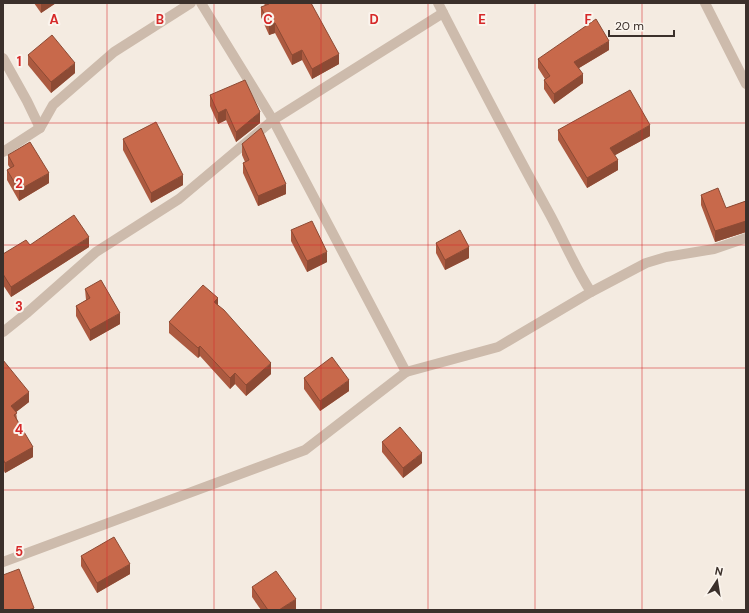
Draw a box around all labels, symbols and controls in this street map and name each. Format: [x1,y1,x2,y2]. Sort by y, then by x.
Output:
text: A [49,11,59,28]
text: B [156,11,164,28]
text: C [263,11,273,28]
text: D [369,11,379,28]
text: E [478,11,486,28]
text: F [584,11,592,28]
scale bar [609,12,674,38]
text: 20 m [615,18,644,34]
text: 1 [17,53,21,70]
text: 2 [15,175,23,192]
text: 3 [15,298,23,315]
text: 4 [15,421,23,438]
text: 5 [15,543,23,560]
north arrow [697,561,737,601]
text: N [714,564,724,579]

